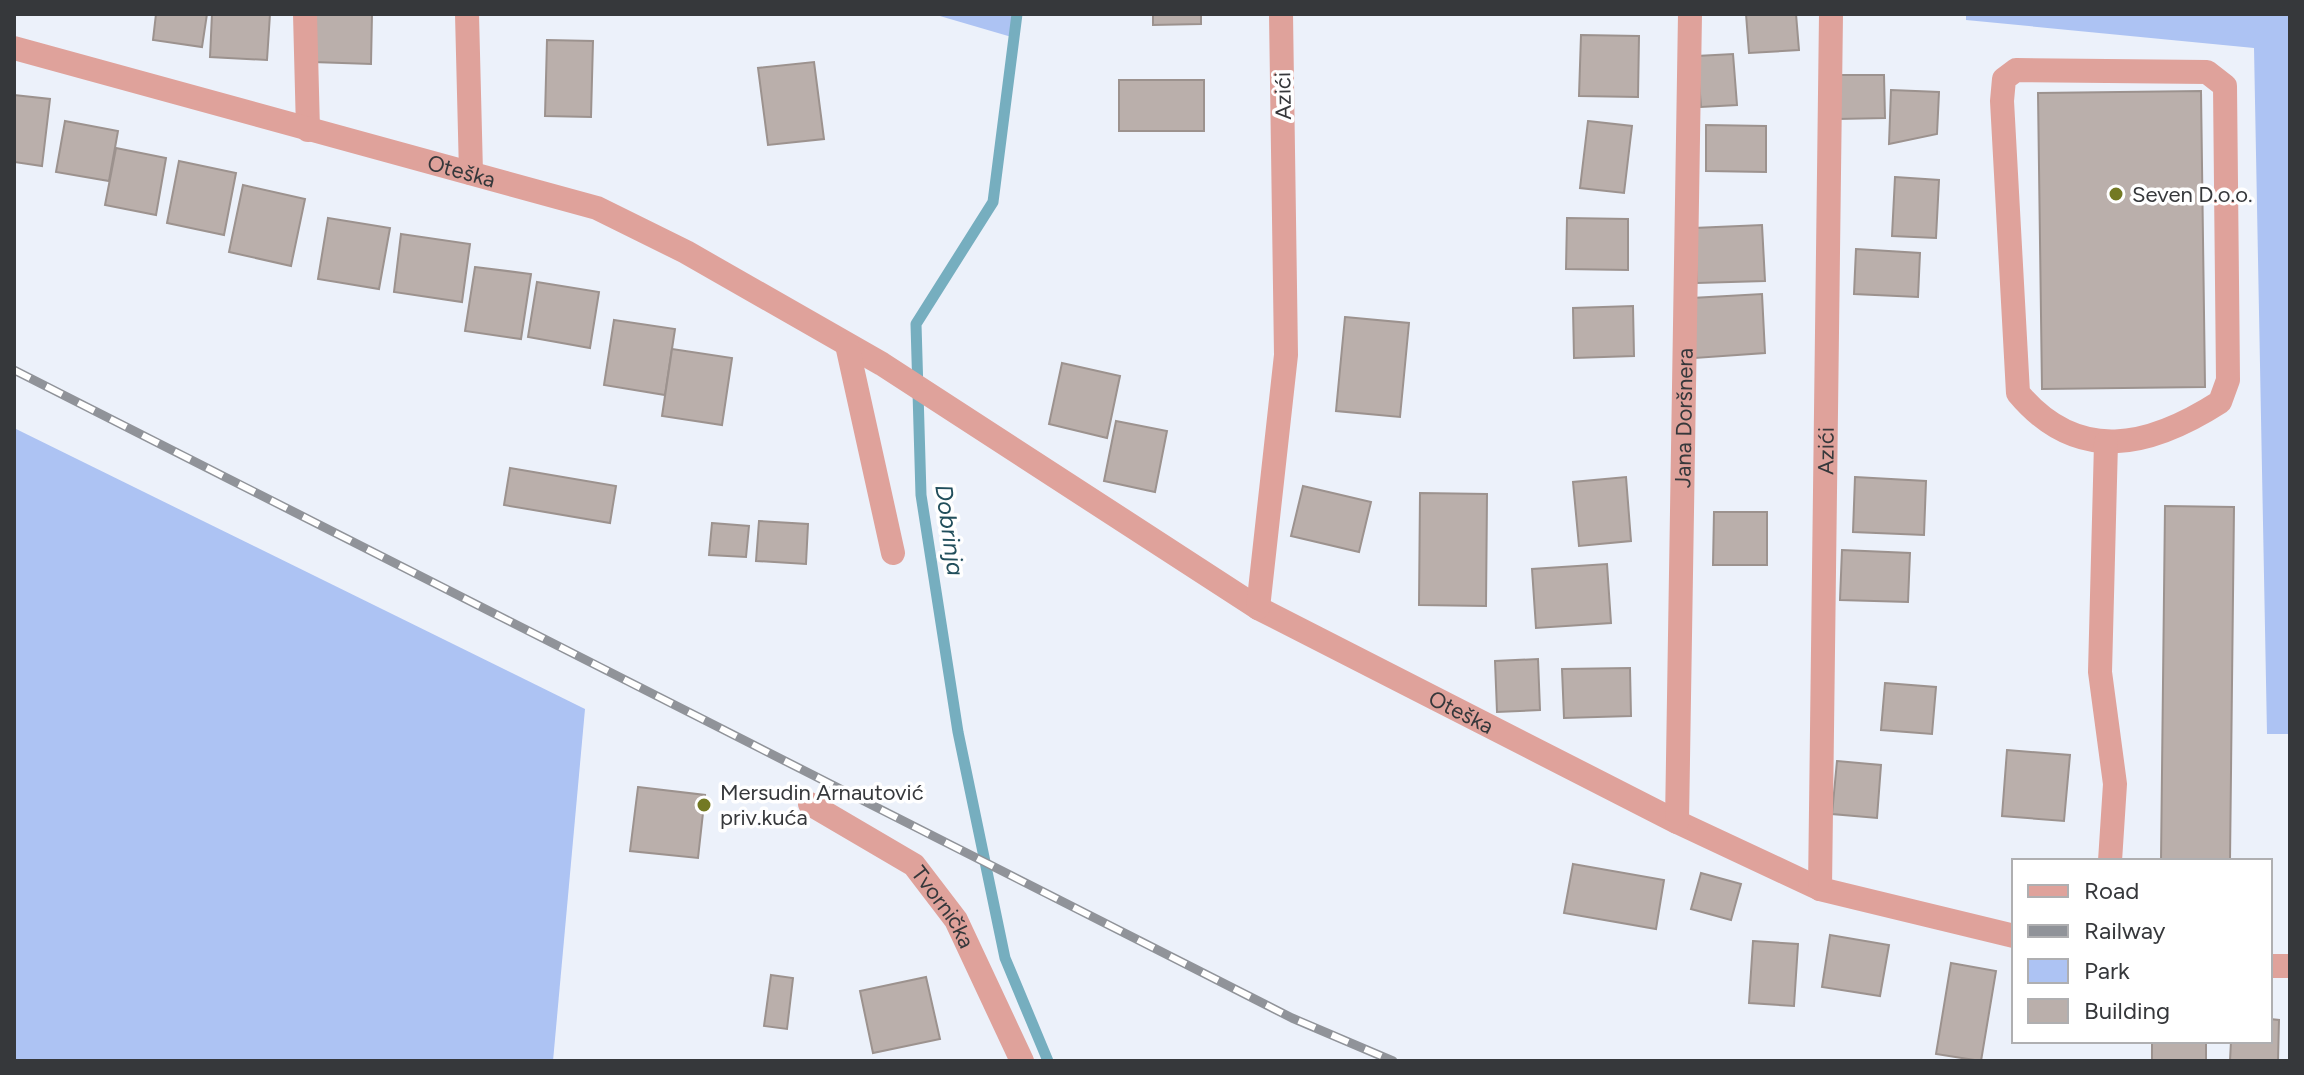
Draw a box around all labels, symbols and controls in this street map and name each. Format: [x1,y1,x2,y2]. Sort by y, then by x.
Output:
street label: Azići [1269,72,1297,120]
street label: Oteška [424,149,498,193]
place label: Seven D.o.o. [2132,181,2253,208]
marker: Seven D.o.o. [2107,185,2125,203]
street label: Jana Doršnera [1669,348,1698,488]
street label: Azići [1812,427,1839,475]
water label: Dobrinja [929,482,971,578]
street label: Oteška [1424,684,1498,740]
place label: Mersudin Arnautović priv.kuća [720,779,924,831]
marker: Mersudin Arnautović priv.kuća [695,796,713,814]
legend [2012,859,2272,1043]
street label: Tvornička [906,860,981,952]
text: Road [2084,876,2139,905]
text: Railway [2084,916,2166,945]
text: Park [2084,956,2130,985]
text: Building [2084,996,2170,1025]

